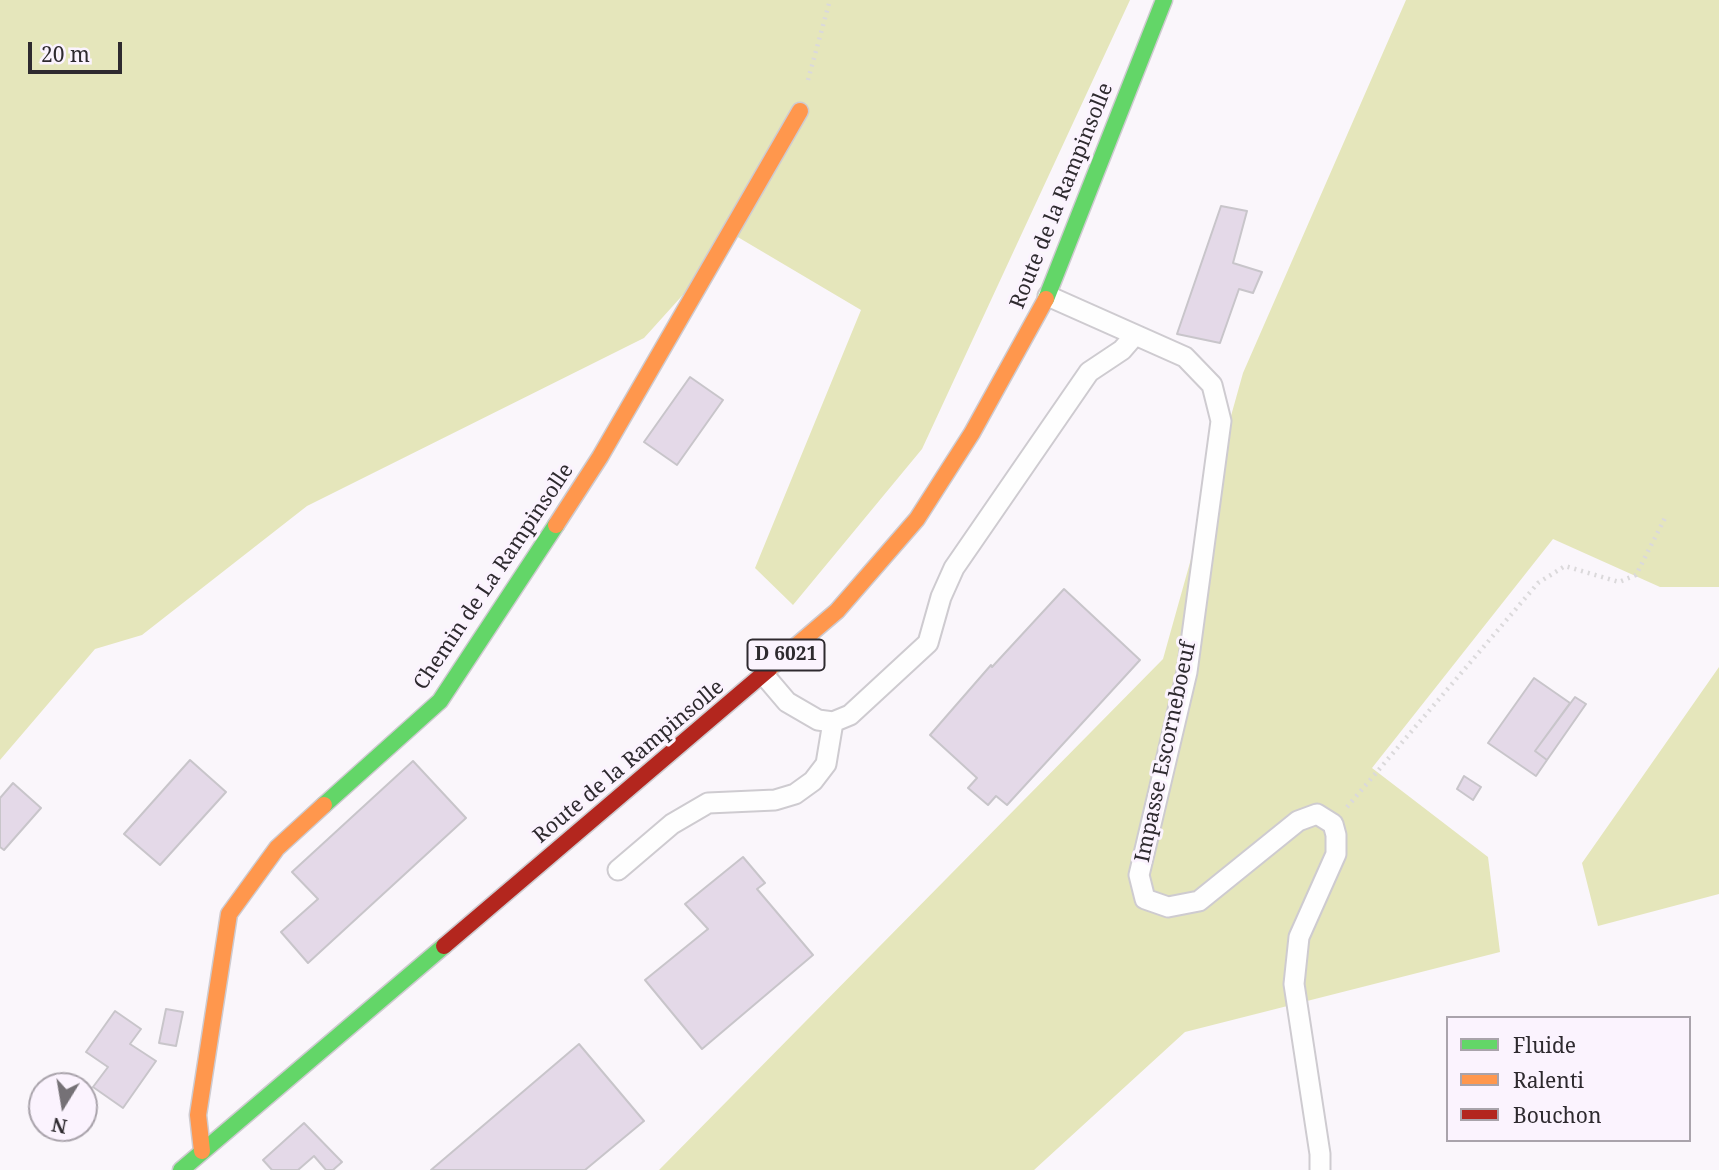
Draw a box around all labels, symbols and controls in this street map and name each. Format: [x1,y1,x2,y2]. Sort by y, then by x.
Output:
scale bar [32,28,126,72]
text: 20 m [41,40,90,68]
street label: Route de la Rampinsolle [1005,79,1119,313]
street label: Chemin de La Rampinsolle [409,459,579,695]
street label: Impasse Escorneboeuf [1130,639,1202,865]
road number: D 6021 [748,640,824,670]
street label: Route de la Rampinsolle [529,675,729,849]
legend [1446,1016,1691,1142]
text: Fluide [1513,1031,1576,1059]
text: Ralenti [1513,1066,1584,1094]
north arrow [28,1072,98,1142]
text: Bouchon [1513,1101,1602,1129]
text: N [50,1111,69,1140]

